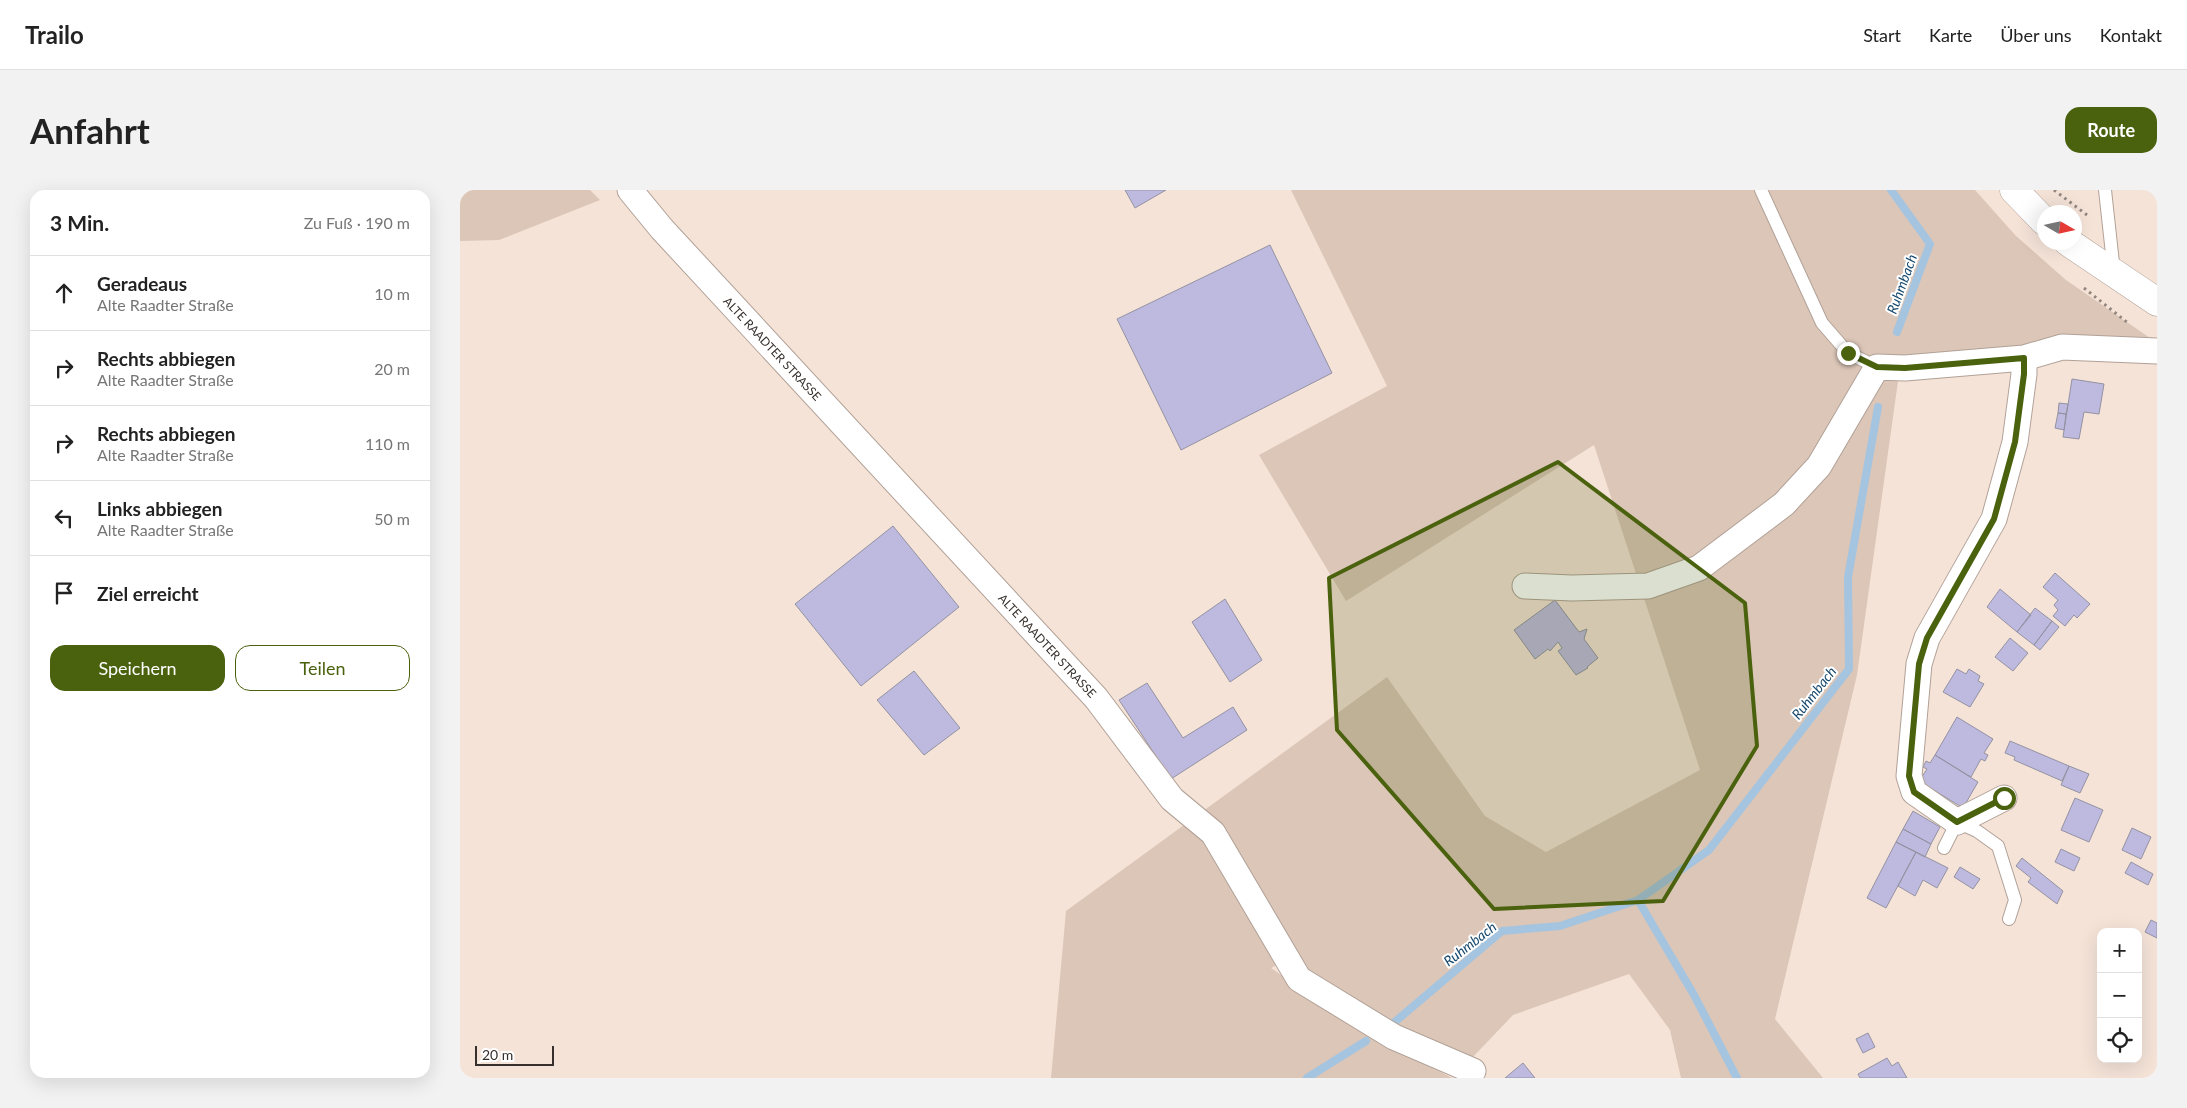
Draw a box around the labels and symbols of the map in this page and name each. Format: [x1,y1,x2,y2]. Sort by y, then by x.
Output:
north arrow [2037,205,2082,250]
water label: Ruhmbach [1883,252,1920,316]
street label: ALTE RAADTER STRASSE [720,294,824,404]
route end [1837,342,1860,365]
street label: ALTE RAADTER STRASSE [995,591,1099,701]
water label: Ruhmbach [1788,663,1839,722]
route start [1993,787,2016,810]
water label: Ruhmbach [1440,918,1499,969]
scale bar [475,1043,554,1066]

